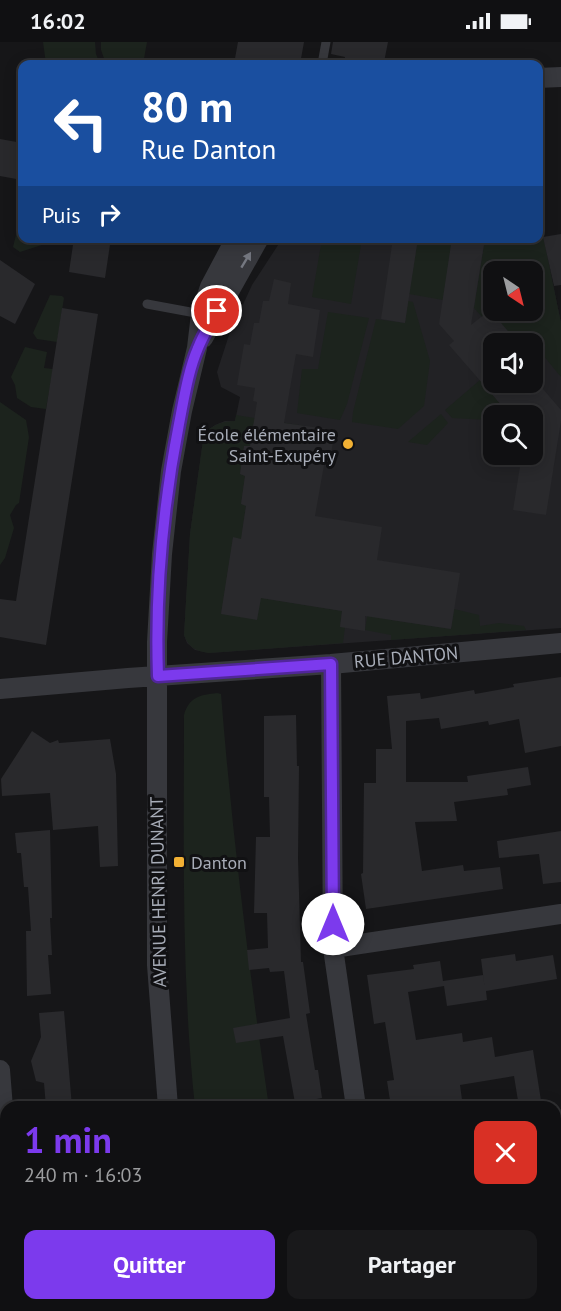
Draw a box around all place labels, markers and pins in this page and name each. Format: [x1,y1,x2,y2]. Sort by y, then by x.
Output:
pin [191,285,242,336]
place label: École élémentaire Saint-Exupéry [198,423,337,467]
marker: École élémentaire Saint-Exupéry [341,437,355,451]
place label: Danton [191,851,247,874]
marker: Danton [172,855,186,869]

